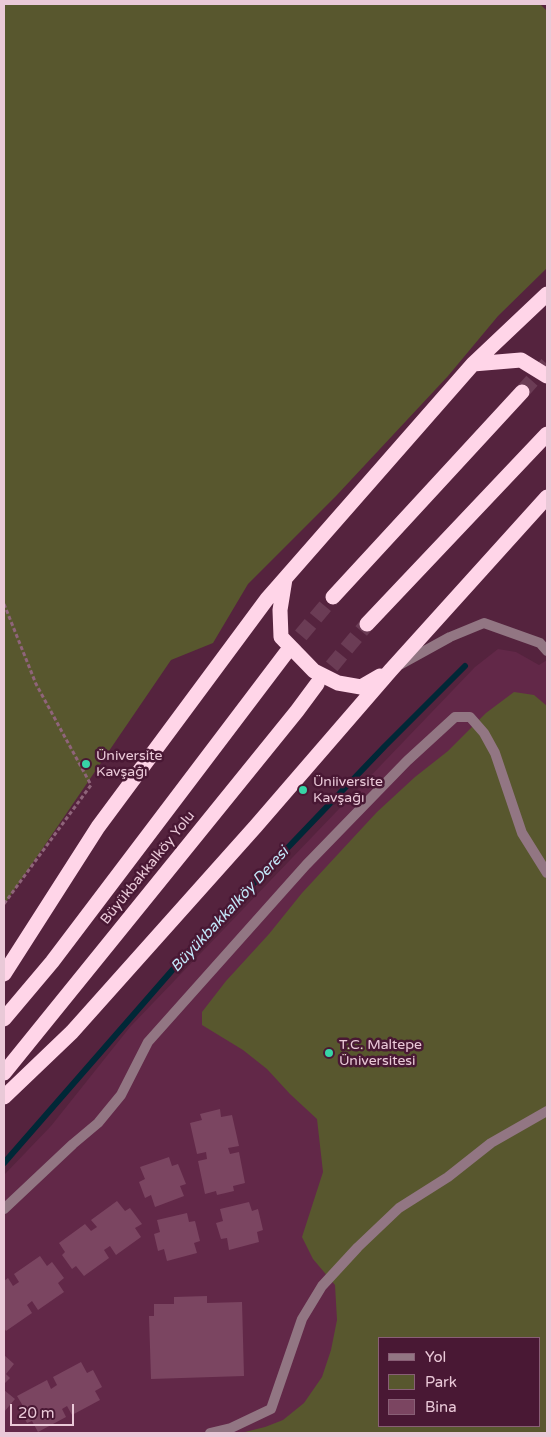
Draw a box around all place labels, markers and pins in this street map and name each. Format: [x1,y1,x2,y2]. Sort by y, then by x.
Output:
place label: Üniversite Kavşağı [96,748,162,780]
marker: Üniversite Kavşağı [80,758,92,770]
place label: Üniiversite Kavşağı [313,774,383,806]
marker: Üniiversite Kavşağı [297,784,309,796]
place label: T.C. Maltepe Üniversitesi [339,1037,422,1070]
marker: T.C. Maltepe Üniversitesi [323,1047,335,1059]

